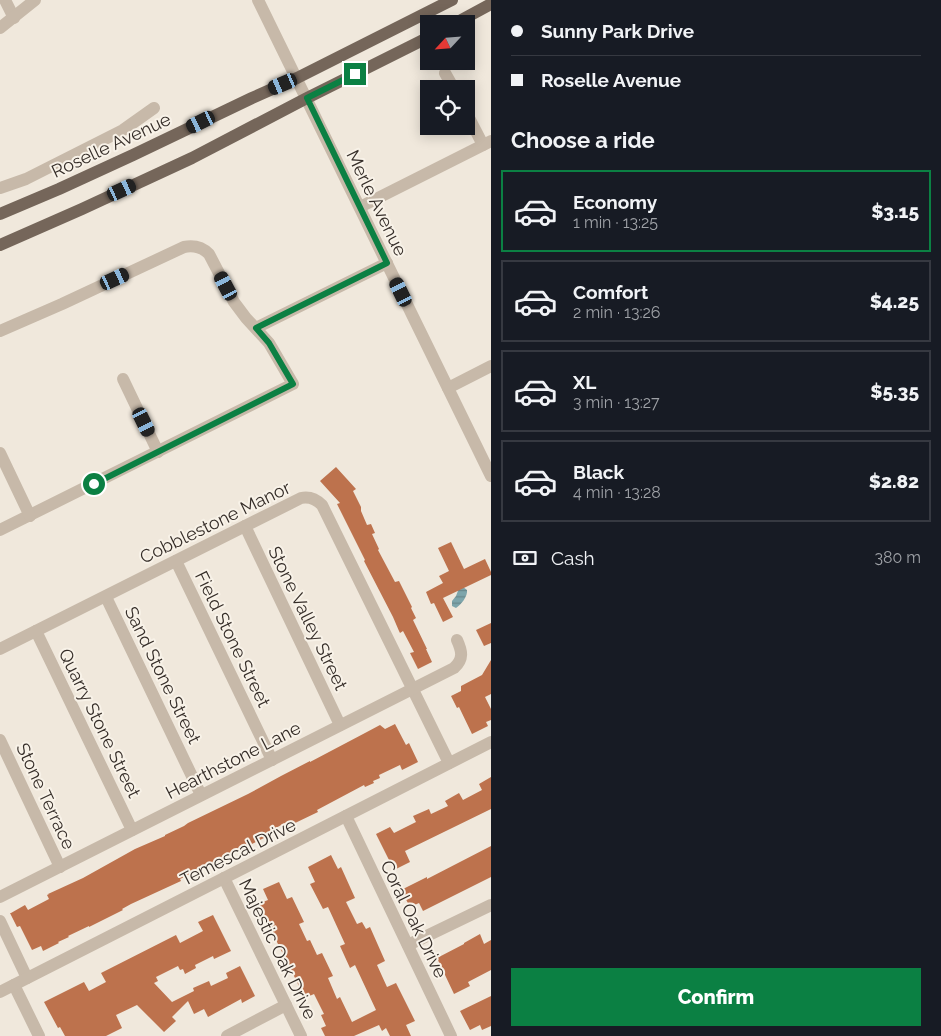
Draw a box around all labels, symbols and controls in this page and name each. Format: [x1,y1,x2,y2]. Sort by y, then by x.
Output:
north arrow [420,15,475,70]
map controls [420,15,475,135]
text: Sunny Park Drive [541,20,694,42]
route end [344,63,366,85]
text: Roselle Avenue [541,69,681,91]
car [266,71,299,97]
button: locate [420,80,475,135]
street label: Roselle Avenue [48,108,174,182]
car [184,109,217,135]
text: Choose a ride [511,127,655,153]
street label: Merle Avenue [342,147,412,260]
car [105,177,138,203]
icon: car [513,189,558,234]
text: Economy [573,191,657,213]
text: $3.15 [871,200,919,222]
text: 1 min · 13:25 [573,213,658,232]
car [98,266,131,292]
car [212,269,239,303]
car [387,275,414,309]
icon: car [513,279,558,324]
text: Comfort [573,281,648,303]
text: $4.25 [870,290,919,312]
text: 2 min · 13:26 [573,303,661,322]
icon: car [513,369,558,414]
text: XL [573,371,596,393]
text: $5.35 [870,380,919,402]
text: 3 min · 13:27 [573,393,660,412]
car [130,405,157,439]
icon: car [513,459,558,504]
text: Black [573,461,624,483]
text: $2.82 [869,470,919,492]
route start [83,473,105,495]
street label: Cobblestone Manor [136,476,294,568]
text: 4 min · 13:28 [573,483,661,502]
street label: Stone Valley Street [264,543,352,693]
icon: cash [511,544,539,572]
text: Cash [551,547,595,569]
text: 380 m [874,548,921,567]
street label: Field Stone Street [191,568,275,710]
street label: Sand Stone Street [121,603,205,747]
street label: Quarry Stone Street [55,645,145,801]
street label: Hearthstone Lane [162,717,304,803]
street label: Stone Terrace [12,740,80,853]
street label: Temescal Drive [177,814,300,890]
street label: Coral Oak Drive [376,857,452,982]
street label: Majestic Oak Drive [235,875,321,1023]
button: Confirm [511,968,921,1026]

